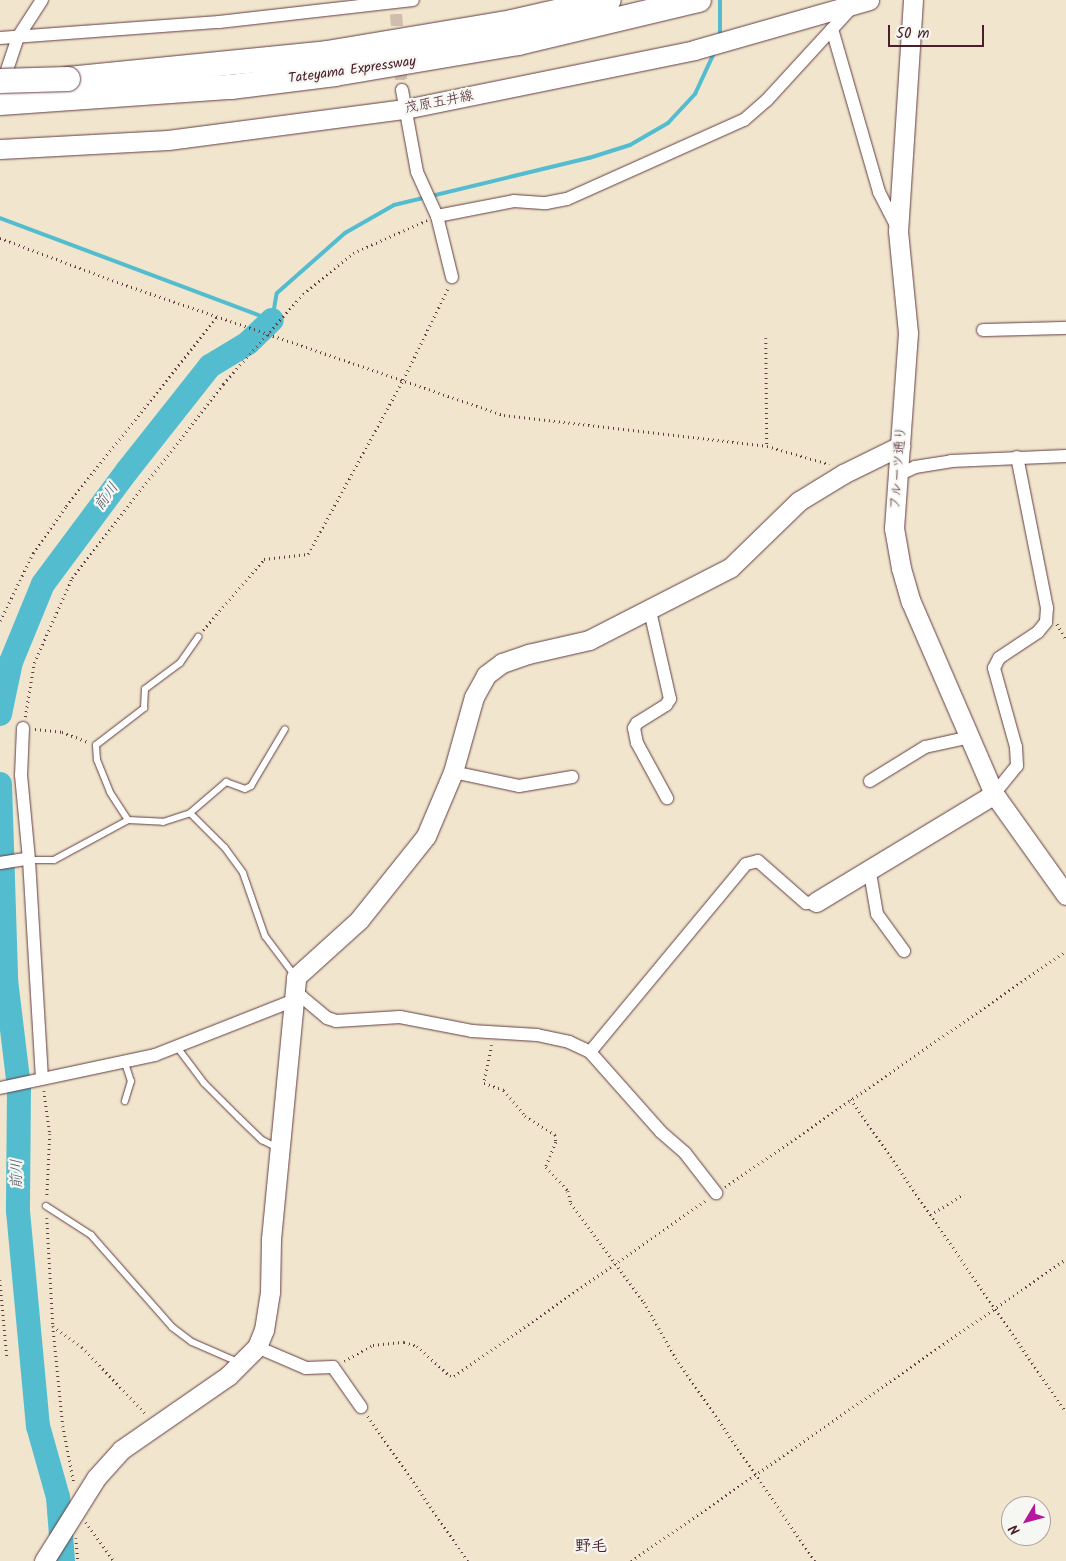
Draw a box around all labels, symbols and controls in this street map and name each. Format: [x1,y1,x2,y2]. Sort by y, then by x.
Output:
scale bar [891,15,987,47]
text: 50 m [896,22,930,46]
street label: Tateyama Expressway [287,53,417,87]
street label: 茂原五井線 [403,87,475,117]
street label: フルーツ通り [887,425,909,511]
water label: 前川 [91,480,123,514]
water label: 前川 [9,1159,27,1189]
north arrow [1001,1496,1051,1546]
text: N [1003,1519,1026,1540]
district label: 野毛 [575,1537,607,1557]

